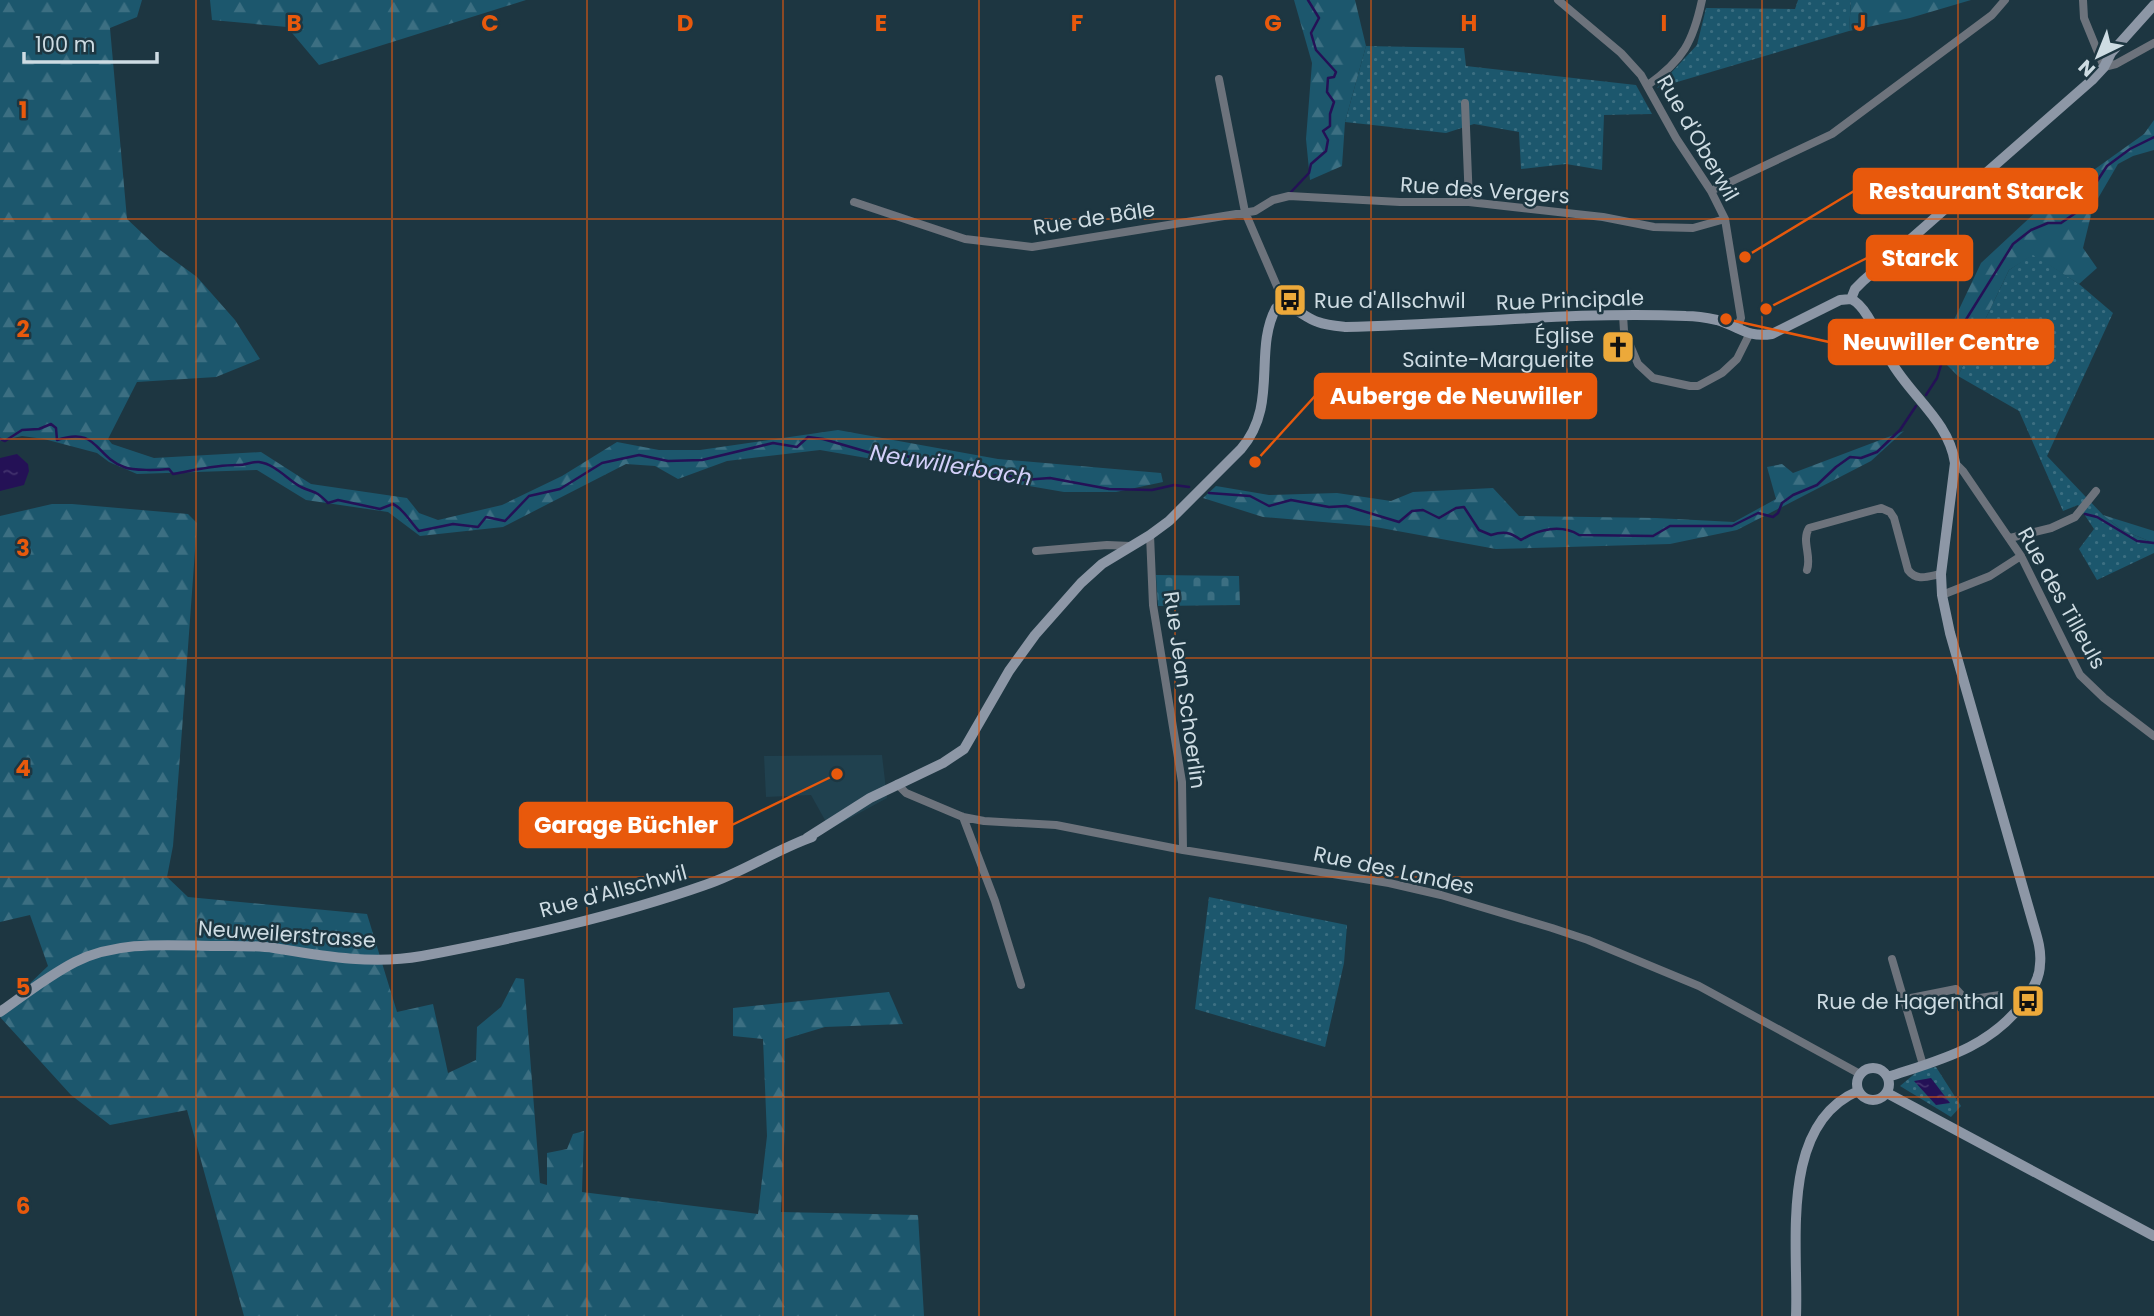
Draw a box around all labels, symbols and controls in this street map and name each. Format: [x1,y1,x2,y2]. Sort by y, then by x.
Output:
text: B [286,7,302,39]
text: C [481,7,499,39]
text: D [677,7,693,39]
text: E [875,7,887,39]
text: F [1071,7,1083,39]
text: G [1264,7,1282,39]
text: H [1461,7,1477,39]
text: I [1661,7,1667,39]
text: J [1853,7,1867,39]
scale bar [24,21,158,65]
north arrow [2063,21,2133,91]
text: 100 m [35,30,95,59]
text: N [2072,53,2101,83]
street label: Rue d'Oberwil [1650,69,1746,207]
text: 1 [19,94,27,126]
callout: Restaurant Starck [1854,169,2097,213]
street label: Rue des Vergers [1399,170,1571,210]
text: Restaurant Starck [1869,175,2084,207]
street label: Rue de Bâle [1031,194,1157,242]
callout: Starck [1867,236,1972,280]
text: Starck [1881,242,1959,274]
bus stop icon: Rue d'Allschwil [1271,281,1309,319]
street label: Rue Principale [1496,283,1644,317]
place label: Rue d'Allschwil [1314,286,1466,315]
text: 2 [16,313,30,345]
callout: Neuwiller Centre [1829,320,2053,364]
place label: Église Sainte-Marguerite [1402,321,1594,374]
text: Neuwiller Centre [1843,326,2039,358]
church icon: Église Sainte-Marguerite [1599,328,1637,366]
callout: Auberge de Neuwiller [1315,374,1596,418]
text: Auberge de Neuwiller [1330,380,1582,412]
water label: Neuwillerbach [868,436,1034,494]
street label: Rue des Tilleuls [2011,522,2113,674]
text: 3 [16,532,30,564]
street label: Rue Jean Schoerlin [1157,590,1213,790]
text: 4 [15,752,31,784]
callout: Garage Büchler [520,803,732,847]
text: Garage Büchler [534,809,718,841]
street label: Rue des Landes [1311,839,1477,901]
street label: Rue d'Allschwil [536,857,690,925]
street label: Neuweilerstrasse [197,913,377,955]
text: 5 [16,971,30,1003]
bus stop icon: Rue de Hagenthal [2009,982,2047,1020]
place label: Rue de Hagenthal [1817,987,2004,1016]
text: 6 [16,1190,30,1222]

